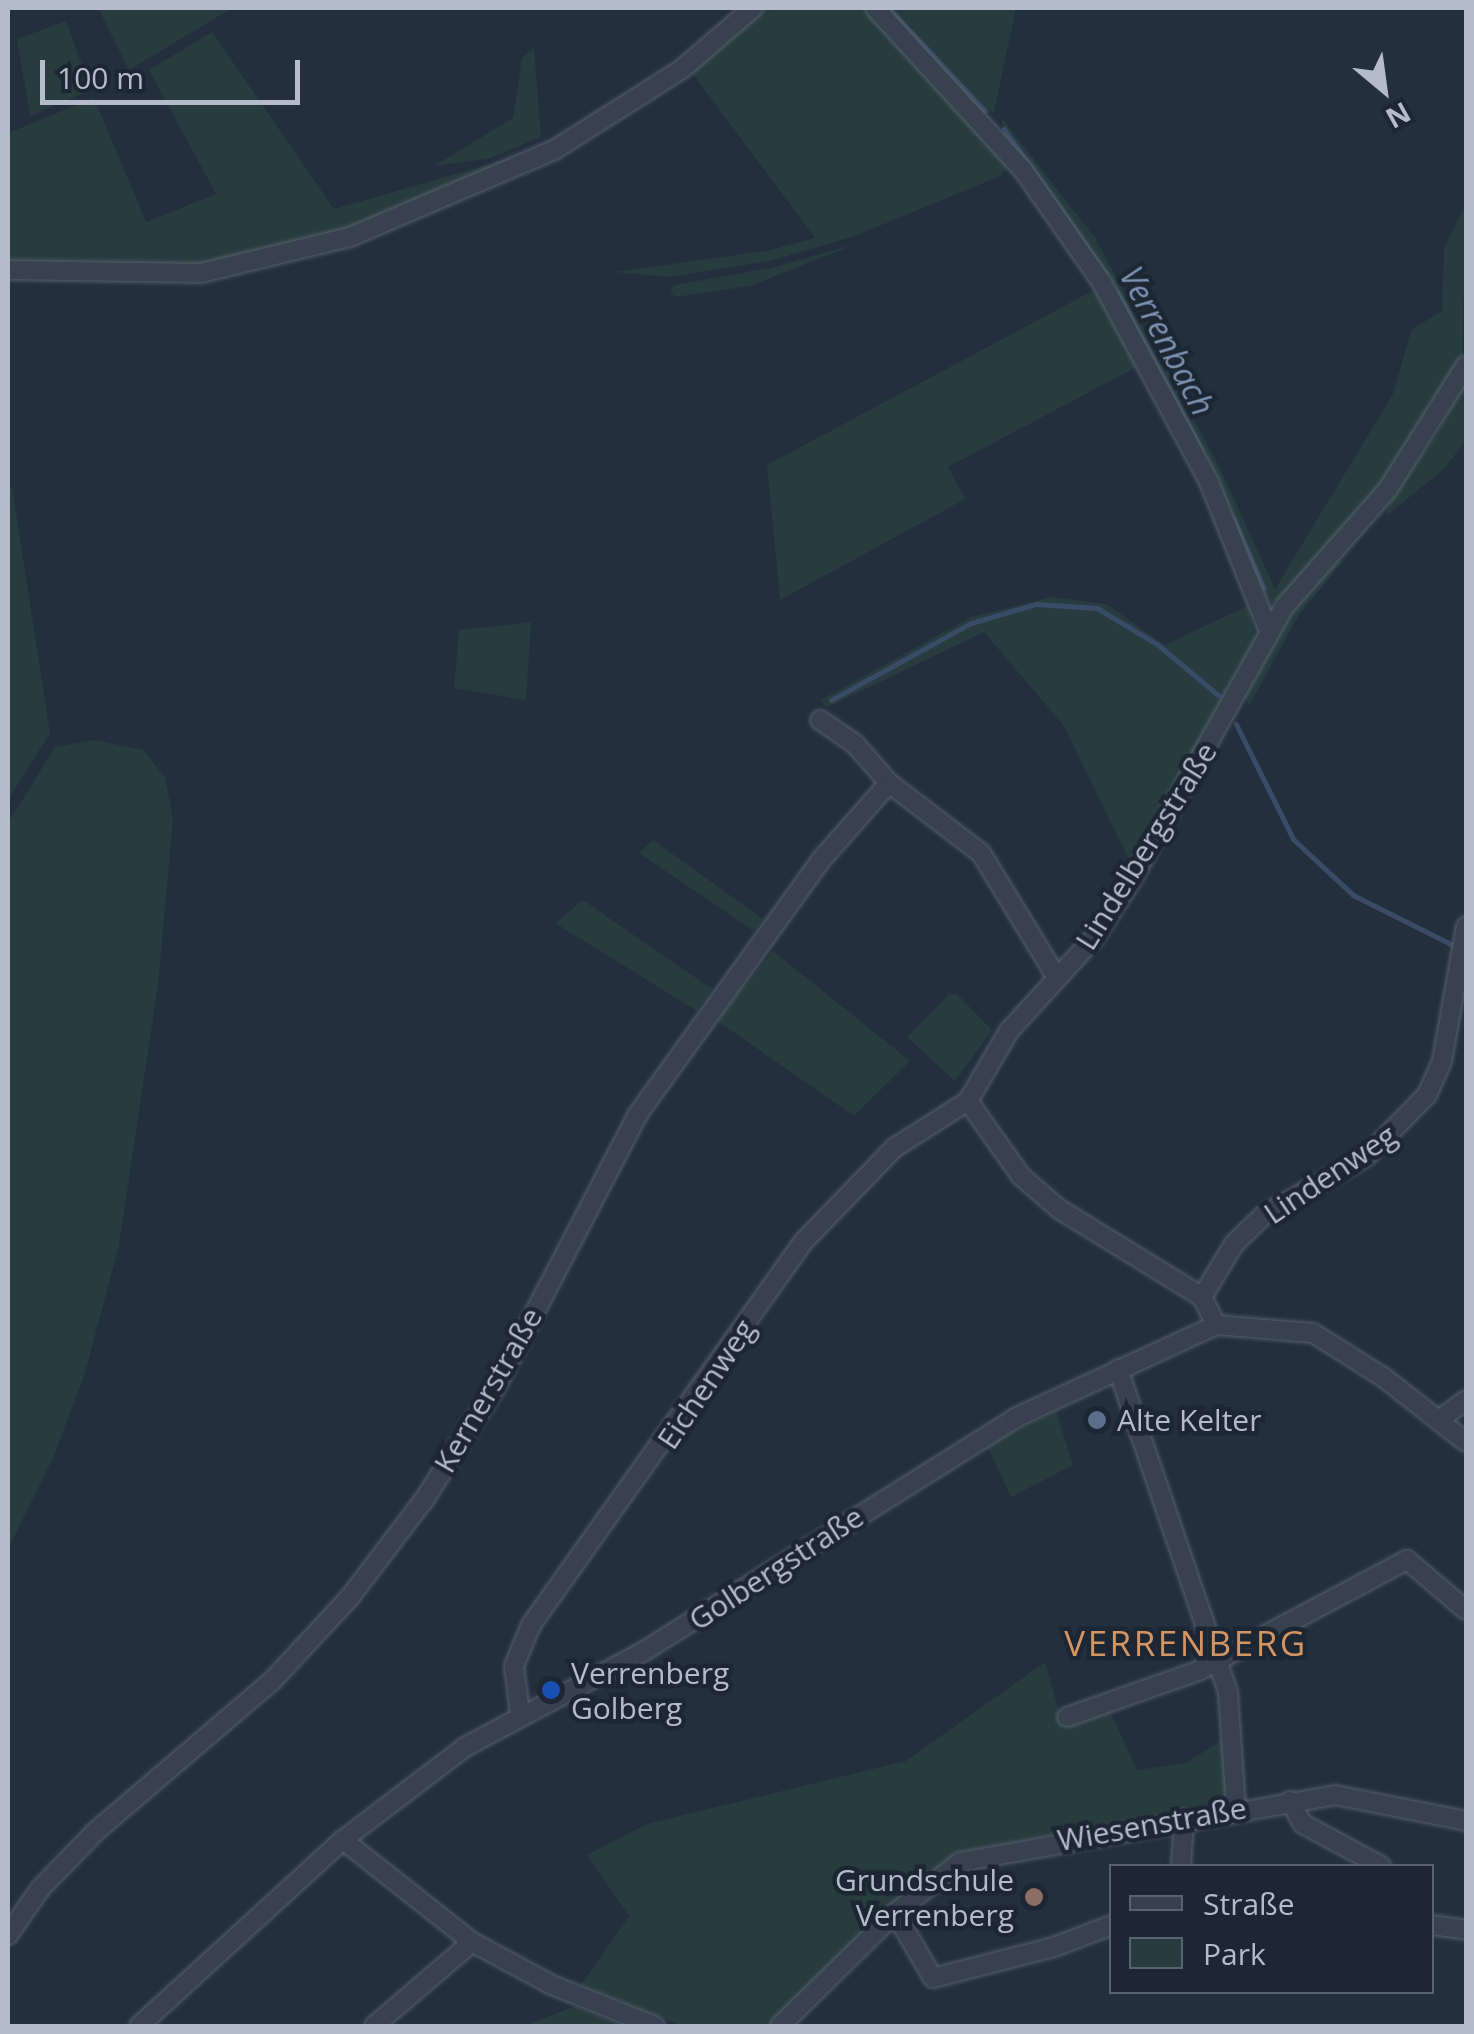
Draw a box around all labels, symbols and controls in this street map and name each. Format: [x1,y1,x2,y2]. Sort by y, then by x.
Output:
scale bar [45,40,305,102]
north arrow [1334,40,1434,140]
text: 100 m [57,57,144,98]
text: N [1379,94,1418,138]
water label: Verrenbach [1112,260,1222,422]
street label: Lindelbergstraße [1068,736,1224,956]
street label: Lindenweg [1257,1117,1403,1231]
street label: Kernerstraße [426,1301,550,1479]
street label: Eichenweg [650,1312,762,1456]
place label: Alte Kelter [1117,1402,1261,1438]
marker: Alte Kelter [1086,1409,1108,1431]
street label: Golbergstraße [682,1498,870,1638]
district label: VERRENBERG [1064,1622,1308,1664]
place label: Verrenberg Golberg [571,1655,729,1726]
marker: Verrenberg Golberg [540,1679,562,1701]
street label: Wiesenstraße [1055,1790,1249,1858]
place label: Grundschule Verrenberg [835,1862,1014,1932]
legend [1109,1864,1434,1994]
text: Straße [1203,1883,1295,1924]
marker: Grundschule Verrenberg [1023,1886,1045,1908]
text: Park [1203,1933,1266,1974]

